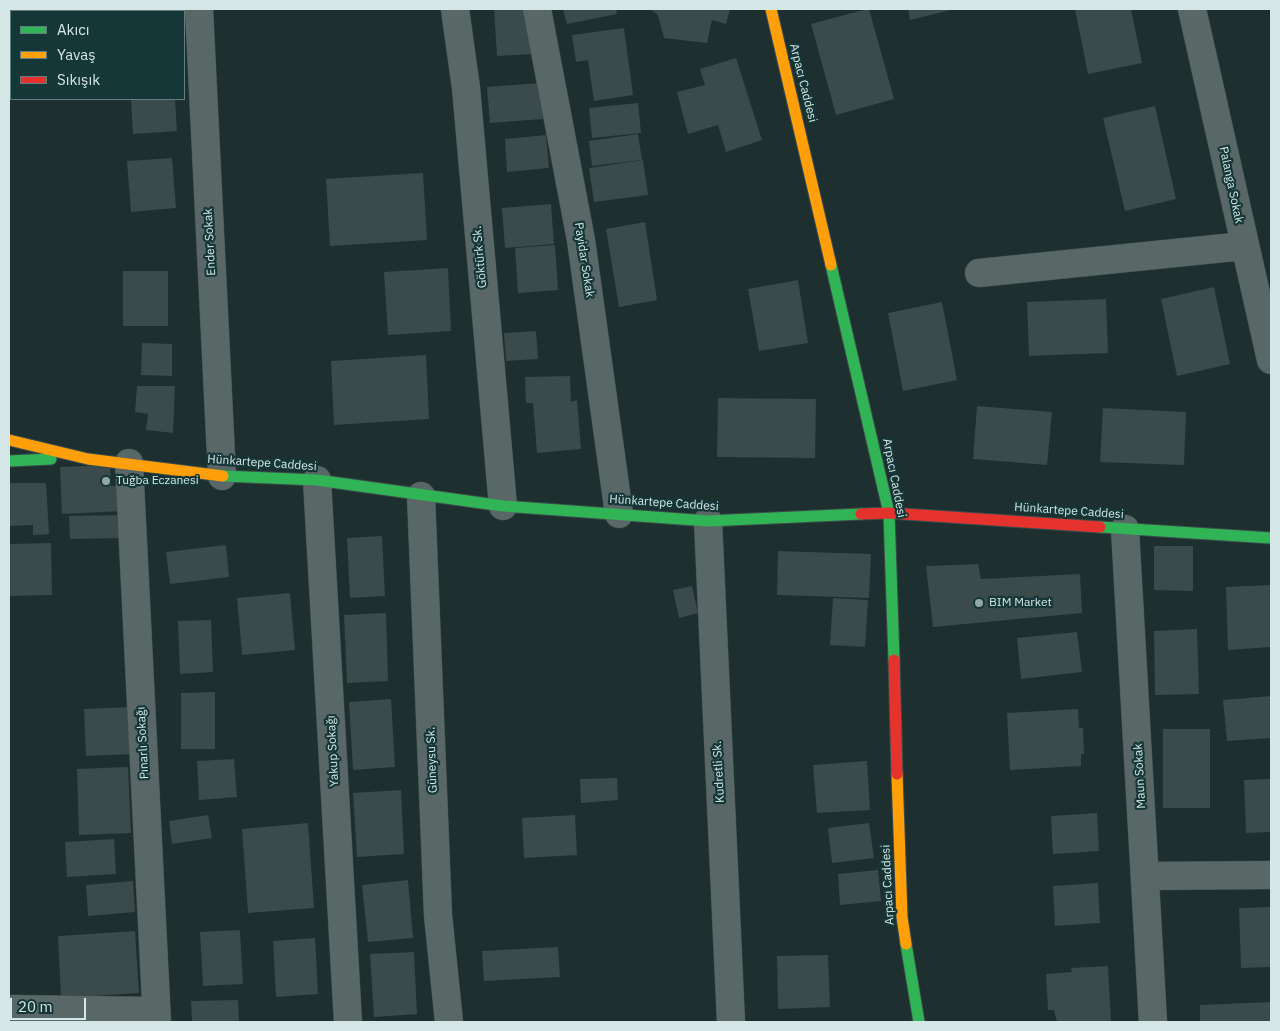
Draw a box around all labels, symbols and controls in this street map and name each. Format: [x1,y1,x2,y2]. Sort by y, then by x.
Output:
legend [10,10,185,100]
text: Akıcı [57,20,90,39]
street label: Arpacı Caddesi [786,42,820,124]
text: Yavaş [57,45,96,64]
text: Sıkışık [57,70,100,89]
street label: Palanga Sokak [1216,145,1246,225]
street label: Ender Sokak [201,208,219,276]
street label: Payidar Sokak [571,221,597,299]
street label: Göktürk Sk. [470,225,490,289]
street label: Arpacı Caddesi [879,437,909,519]
street label: Hünkartepe Caddesi [207,452,317,474]
place label: Tuğba Eczanesi [116,474,199,488]
marker: Tuğba Eczanesi [100,475,112,487]
street label: Hünkartepe Caddesi [609,492,719,514]
street label: Hünkartepe Caddesi [1014,500,1124,522]
place label: BIM Market [989,596,1052,610]
marker: BIM Market [973,597,985,609]
street label: Pınarlı Sokağı [134,706,152,780]
street label: Yakup Sokağı [324,715,342,787]
street label: Güneysu Sk. [424,727,440,793]
street label: Kudretli Sk. [710,741,728,803]
street label: Maun Sokak [1131,743,1149,809]
street label: Arpacı Caddesi [879,844,897,926]
scale bar [12,988,89,1020]
text: 20 m [18,997,53,1016]

